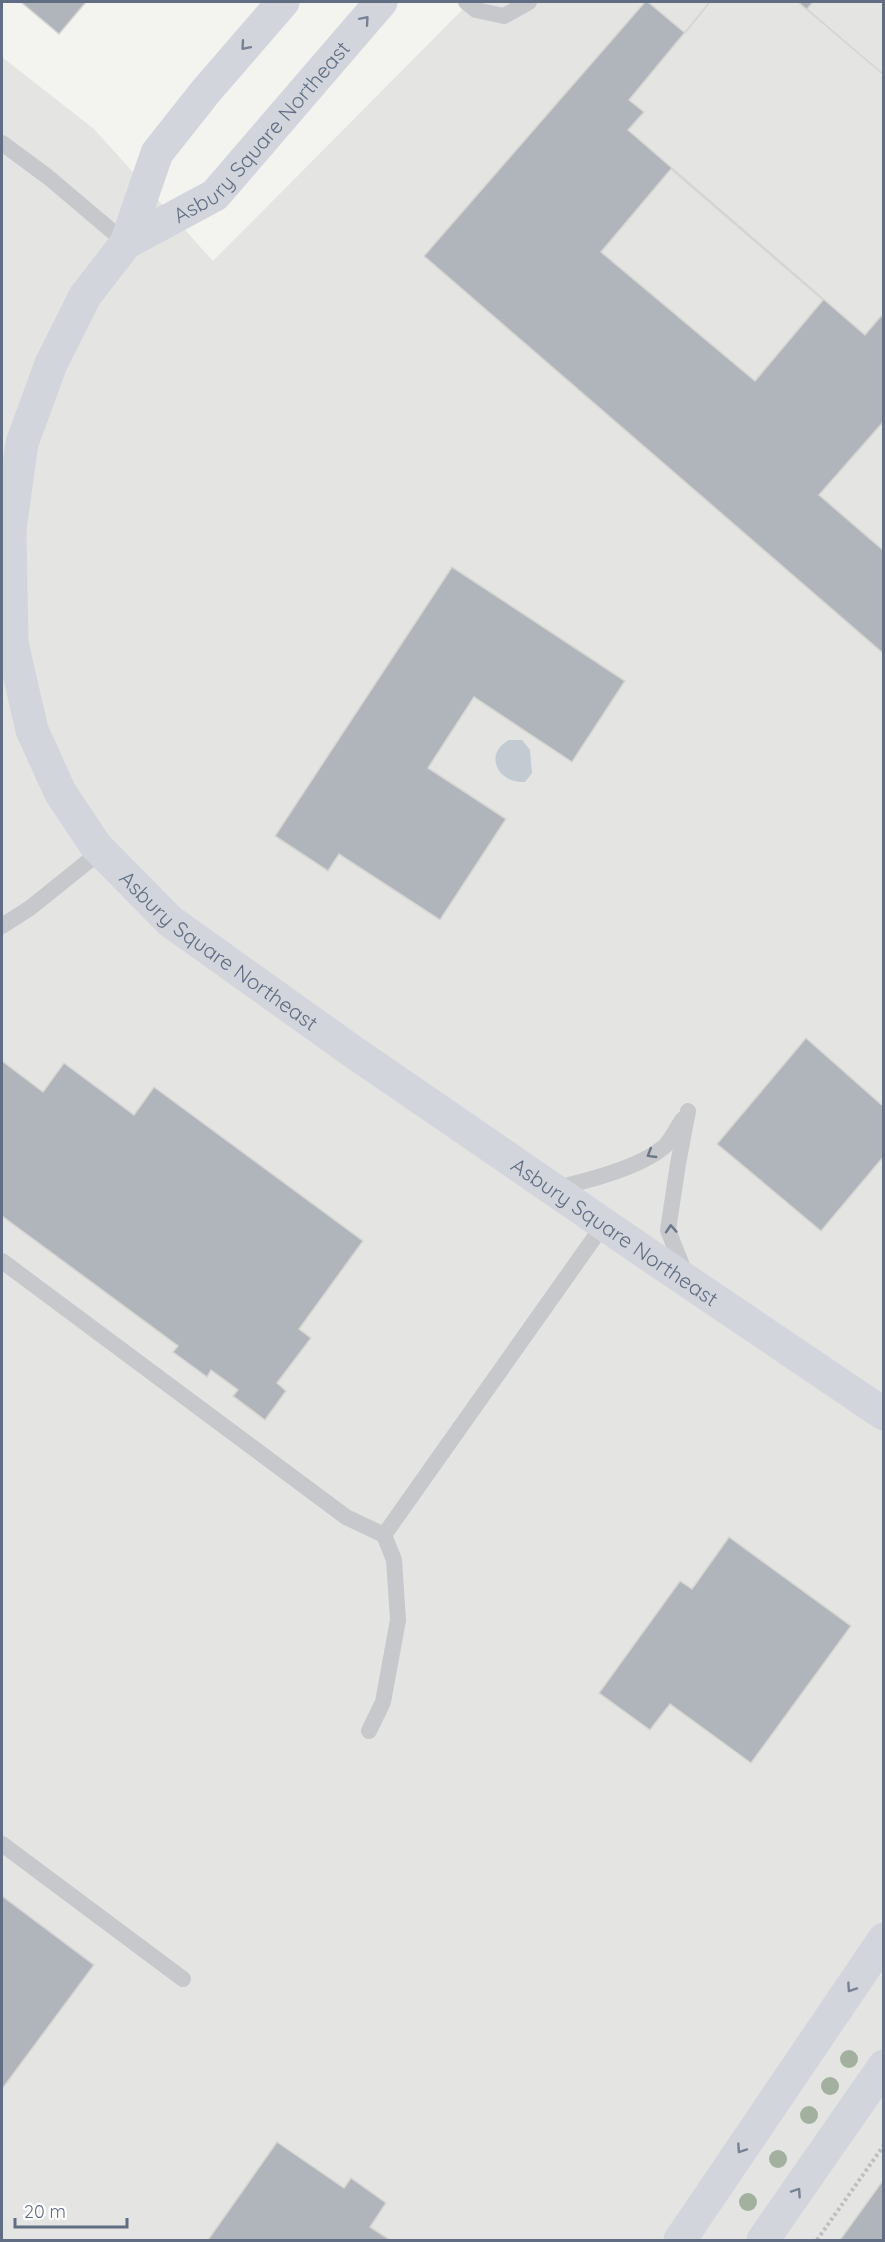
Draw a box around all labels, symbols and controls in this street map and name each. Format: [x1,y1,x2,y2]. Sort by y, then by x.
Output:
one-way arrow [358,16,369,27]
street label: Asbury Square Northeast [169,35,355,228]
one-way arrow [241,39,252,50]
street label: Asbury Square Northeast [114,865,323,1036]
one-way arrow [647,1147,657,1159]
street label: Asbury Square Northeast [506,1151,723,1311]
one-way arrow [665,1224,678,1234]
one-way arrow [847,1981,858,1992]
one-way arrow [737,2143,749,2153]
one-way arrow [789,2188,800,2199]
scale bar [15,2191,128,2229]
text: 20 m [24,2200,66,2223]

